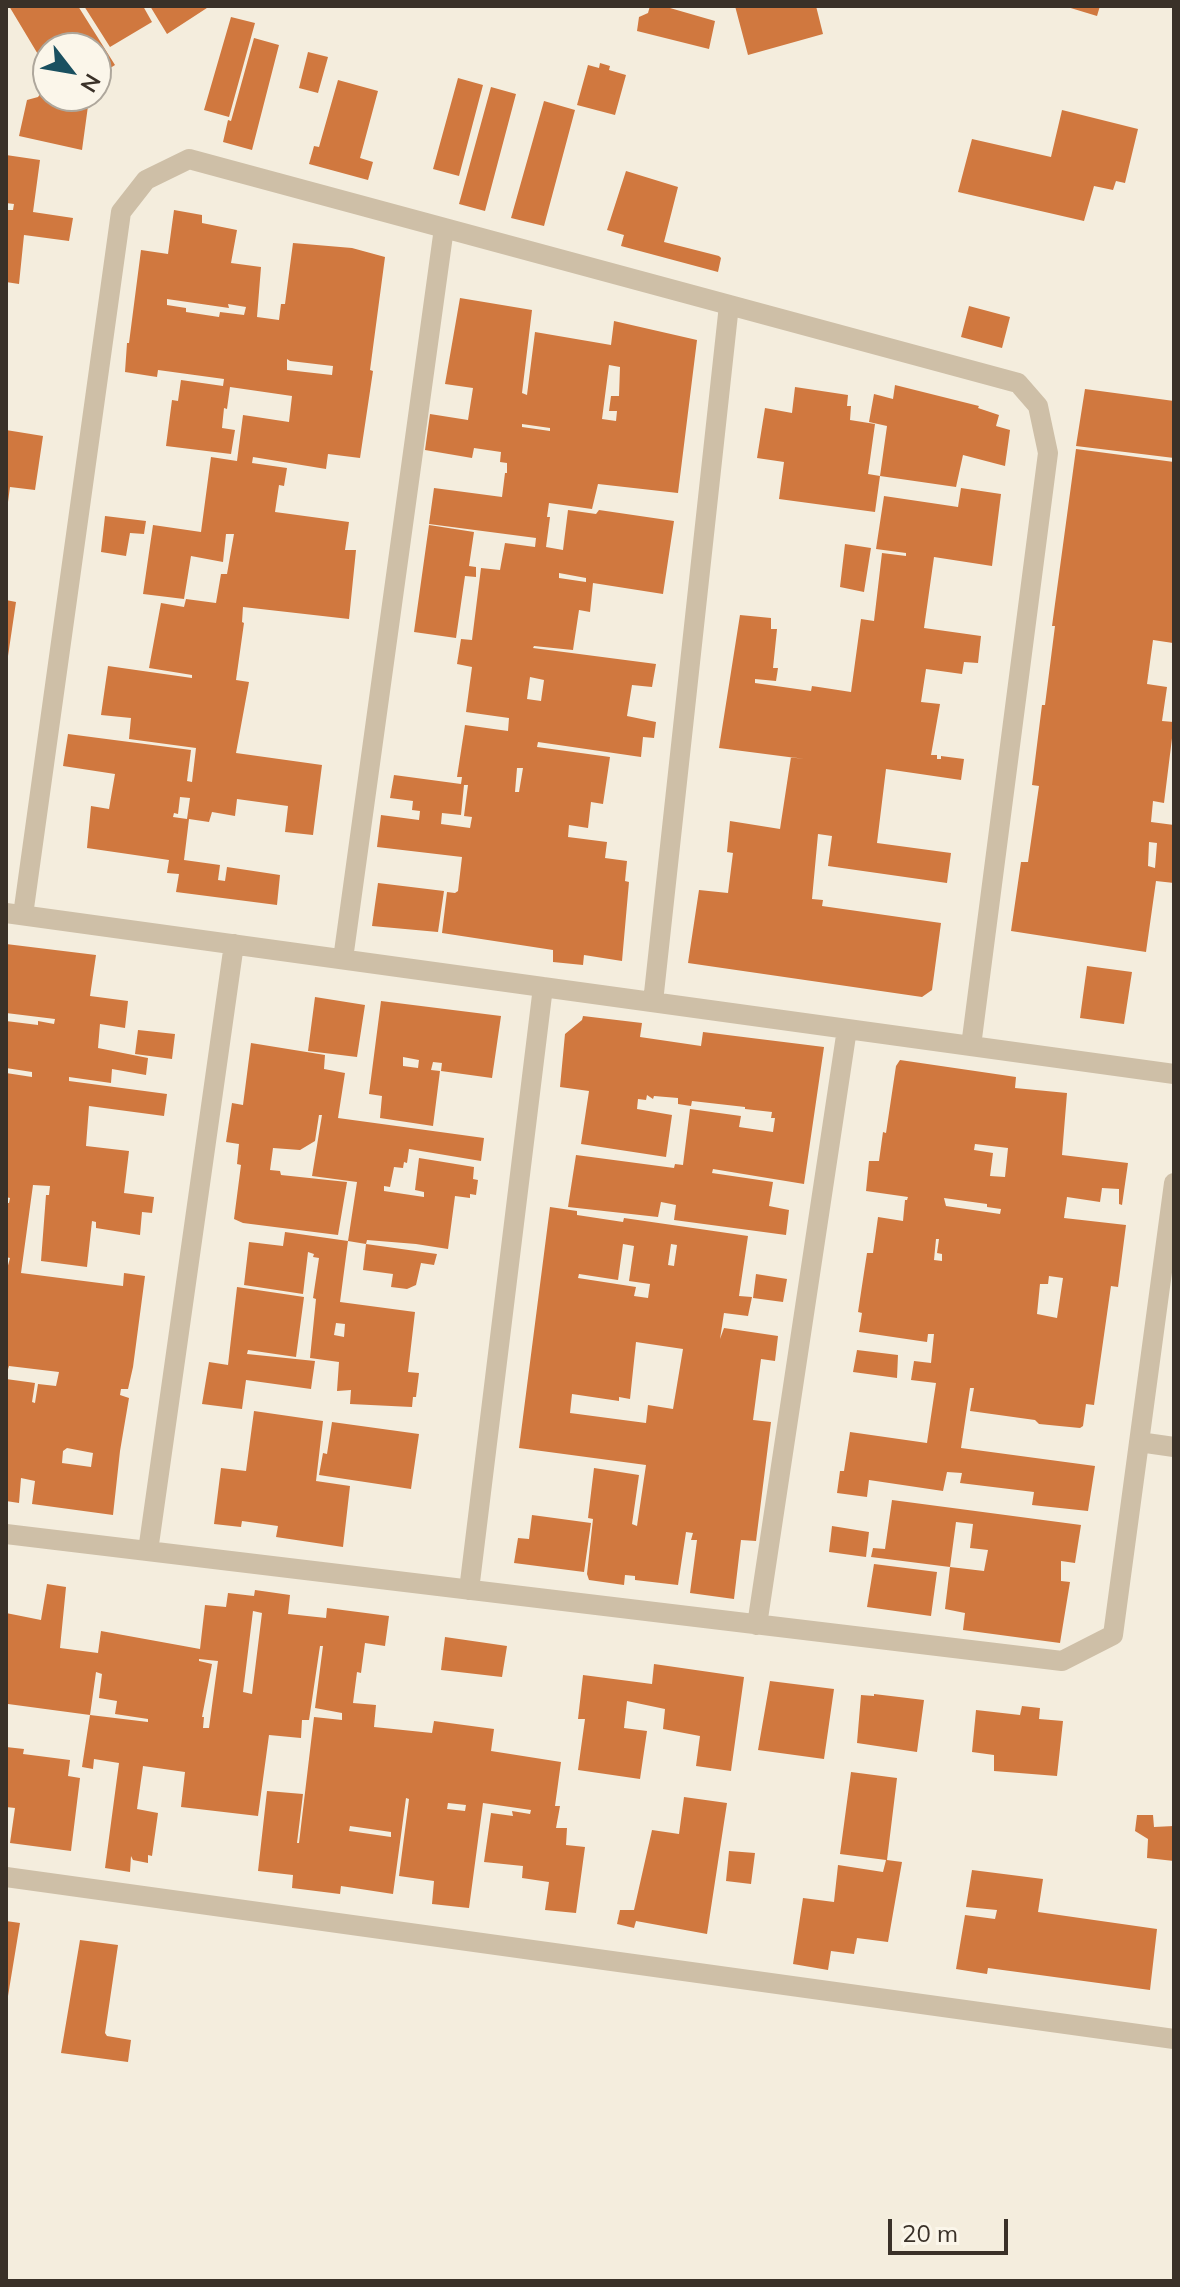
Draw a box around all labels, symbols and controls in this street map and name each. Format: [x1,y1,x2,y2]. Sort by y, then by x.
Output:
north arrow [32,32,112,112]
text: N [75,69,107,98]
scale bar [892,2203,1012,2253]
text: 20 m [902,2218,958,2248]

